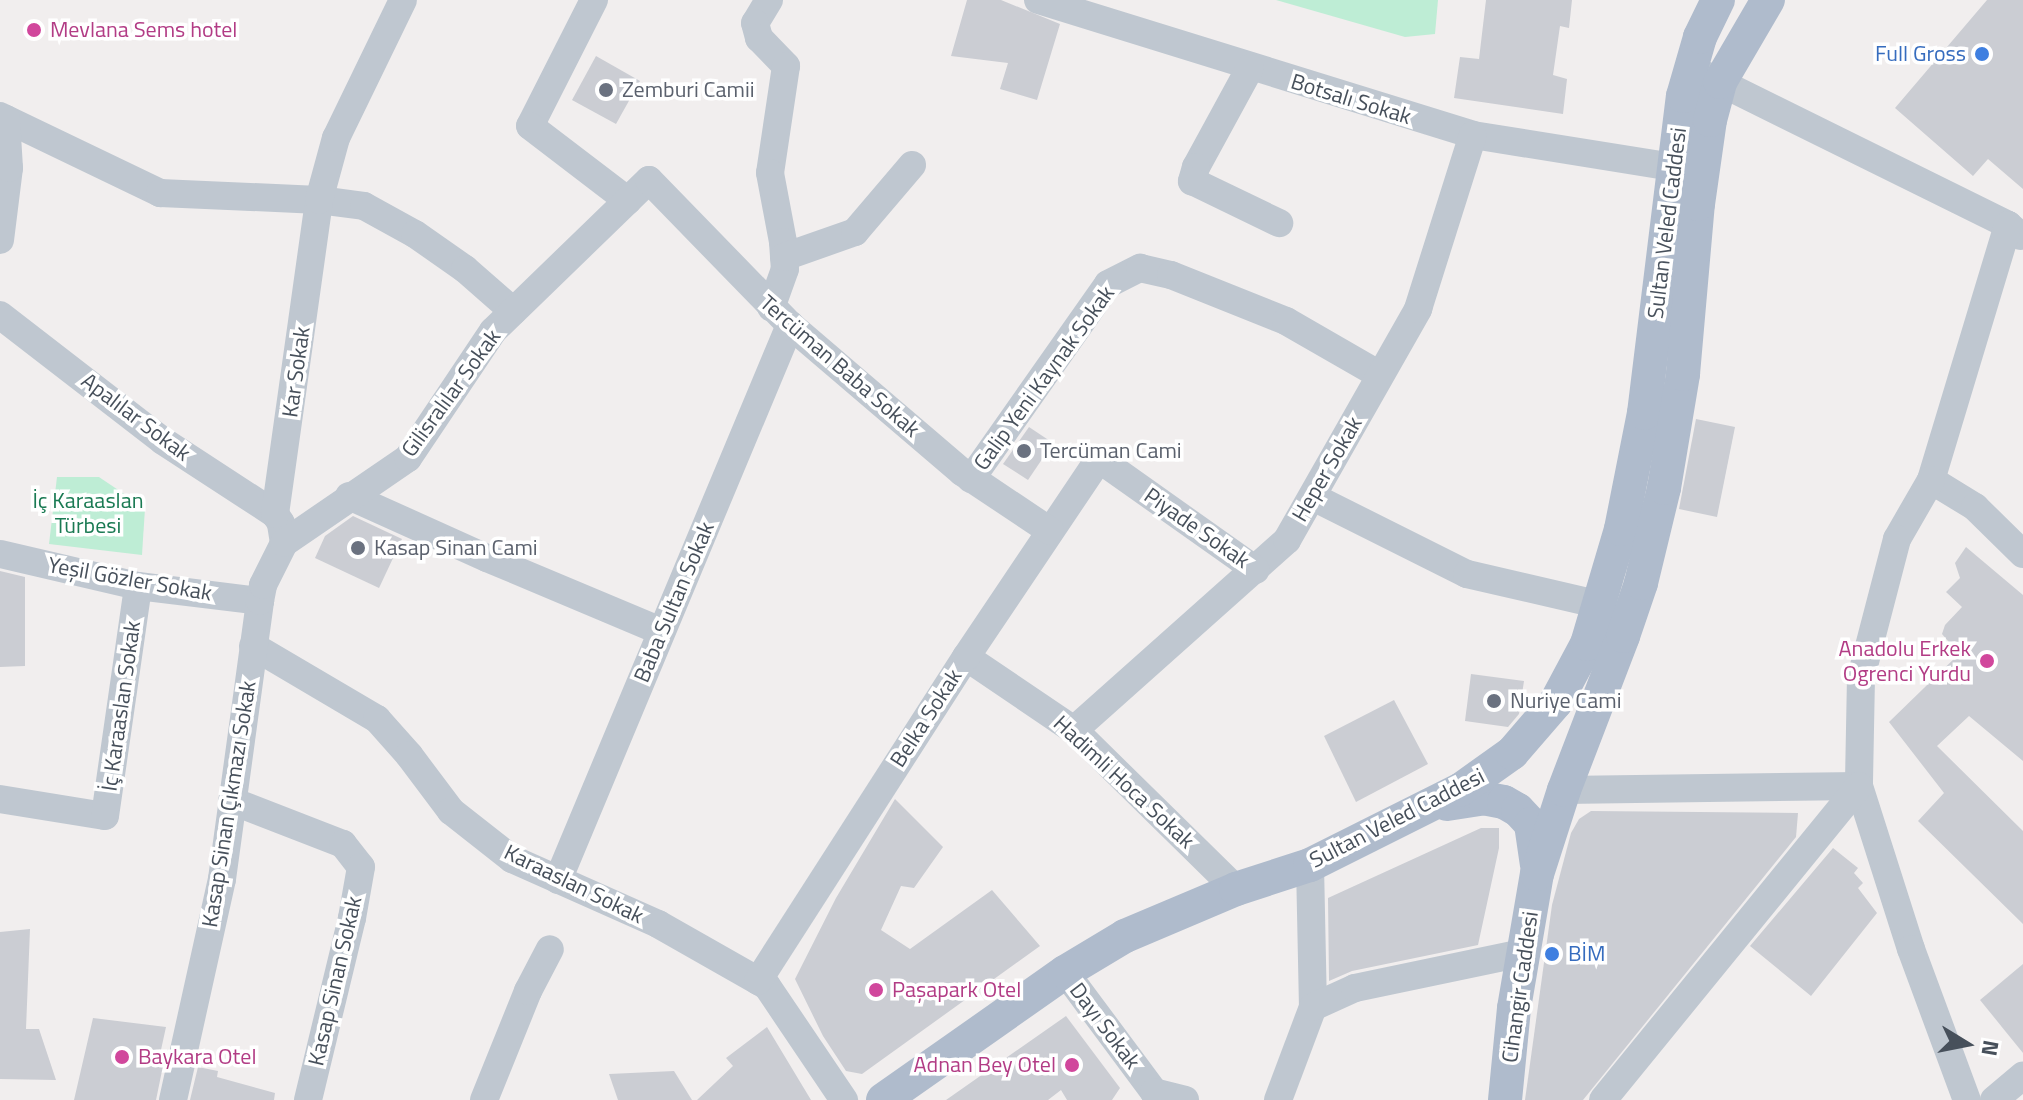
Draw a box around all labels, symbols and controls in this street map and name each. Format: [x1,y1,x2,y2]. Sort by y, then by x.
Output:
place label: Mevlana Sems hotel [50,17,237,43]
marker: Mevlana Sems hotel [25,21,43,39]
place label: Full Gross [1875,41,1966,67]
marker: Full Gross [1973,45,1991,63]
street label: Botsalı Sokak [1288,68,1414,130]
place label: Zemburi Camii [622,77,755,103]
marker: Zemburi Camii [597,81,615,99]
street label: Sultan Veled Caddesi [1642,126,1692,320]
street label: Galip Yeni Kaynak Sokak [968,281,1120,475]
street label: Tercüman Baba Sokak [755,289,925,443]
street label: Gilisralılar Sokak [396,324,506,462]
street label: Kar Sokak [277,325,315,419]
street label: Apalılar Sokak [76,367,196,467]
street label: Heper Sokak [1286,412,1368,526]
place label: Tercüman Cami [1040,438,1182,464]
marker: Tercüman Cami [1015,442,1033,460]
street label: Piyade Sokak [1139,482,1255,574]
park label: İç Karaaslan Türbesi [32,487,144,538]
street label: Baba Sultan Sokak [628,518,720,686]
place label: Kasap Sinan Cami [374,535,538,561]
marker: Kasap Sinan Cami [349,539,367,557]
street label: Yeşil Gözler Sokak [46,552,214,606]
street label: İç Karaaslan Sokak [96,619,146,793]
place label: Anadolu Erkek Ogrenci Yurdu [1839,635,1971,686]
marker: Anadolu Erkek Ogrenci Yurdu [1978,652,1996,670]
street label: Belka Sokak [885,664,967,772]
street label: Kasap Sinan Çıkmazı Sokak [196,679,262,929]
place label: Nuriye Cami [1510,688,1622,714]
marker: Nuriye Cami [1485,692,1503,710]
street label: Hadimli Hoca Sokak [1048,710,1200,854]
street label: Sultan Veled Caddesi [1305,763,1489,873]
street label: Karaaslan Sokak [500,839,648,929]
street label: Kasap Sinan Sokak [303,894,367,1068]
street label: Cihangir Caddesi [1496,910,1544,1064]
place label: BİM [1568,941,1605,967]
marker: BİM [1543,945,1561,963]
place label: Paşapark Otel [892,977,1021,1003]
street label: Dayı Sokak [1064,978,1146,1074]
marker: Paşapark Otel [867,981,885,999]
north arrow [1927,1004,2007,1084]
text: N [1973,1038,2009,1059]
place label: Baykara Otel [138,1044,256,1070]
marker: Baykara Otel [113,1048,131,1066]
place label: Adnan Bey Otel [914,1052,1056,1078]
marker: Adnan Bey Otel [1063,1056,1081,1074]

